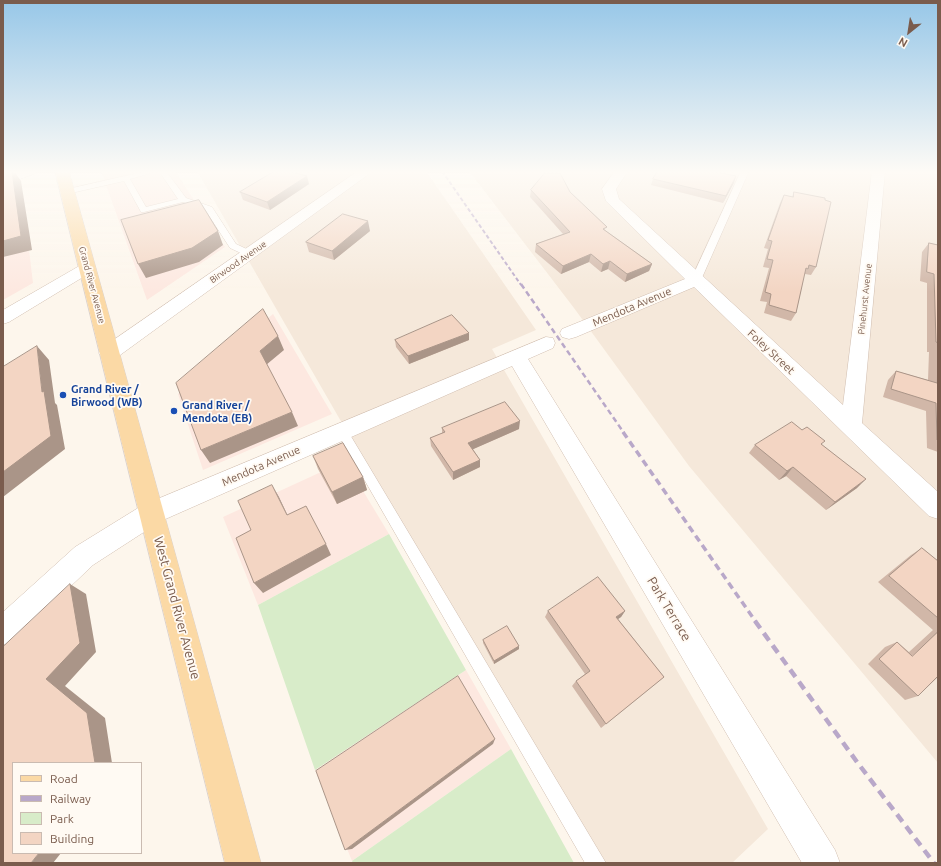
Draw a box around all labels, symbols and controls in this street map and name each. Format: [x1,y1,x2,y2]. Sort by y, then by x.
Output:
north arrow [889,12,929,52]
text: N [896,35,910,50]
street label: Birwood Avenue [208,238,268,286]
street label: Grand River Avenue [77,245,107,325]
street label: Pinehurst Avenue [856,263,874,335]
street label: Mendota Avenue [591,284,673,330]
street label: Foley Street [745,327,797,377]
place label: Grand River / Birwood (WB) [71,382,142,408]
marker: Grand River / Birwood (WB) [58,390,68,400]
place label: Grand River / Mendota (EB) [182,398,252,424]
marker: Grand River / Mendota (EB) [169,406,179,416]
street label: Mendota Avenue [220,443,302,489]
street label: West Grand River Avenue [150,535,204,681]
street label: Park Terrace [644,574,694,644]
legend [12,762,142,854]
text: Road [50,772,78,785]
text: Railway [50,792,91,805]
text: Park [50,812,74,825]
text: Building [50,832,94,845]

